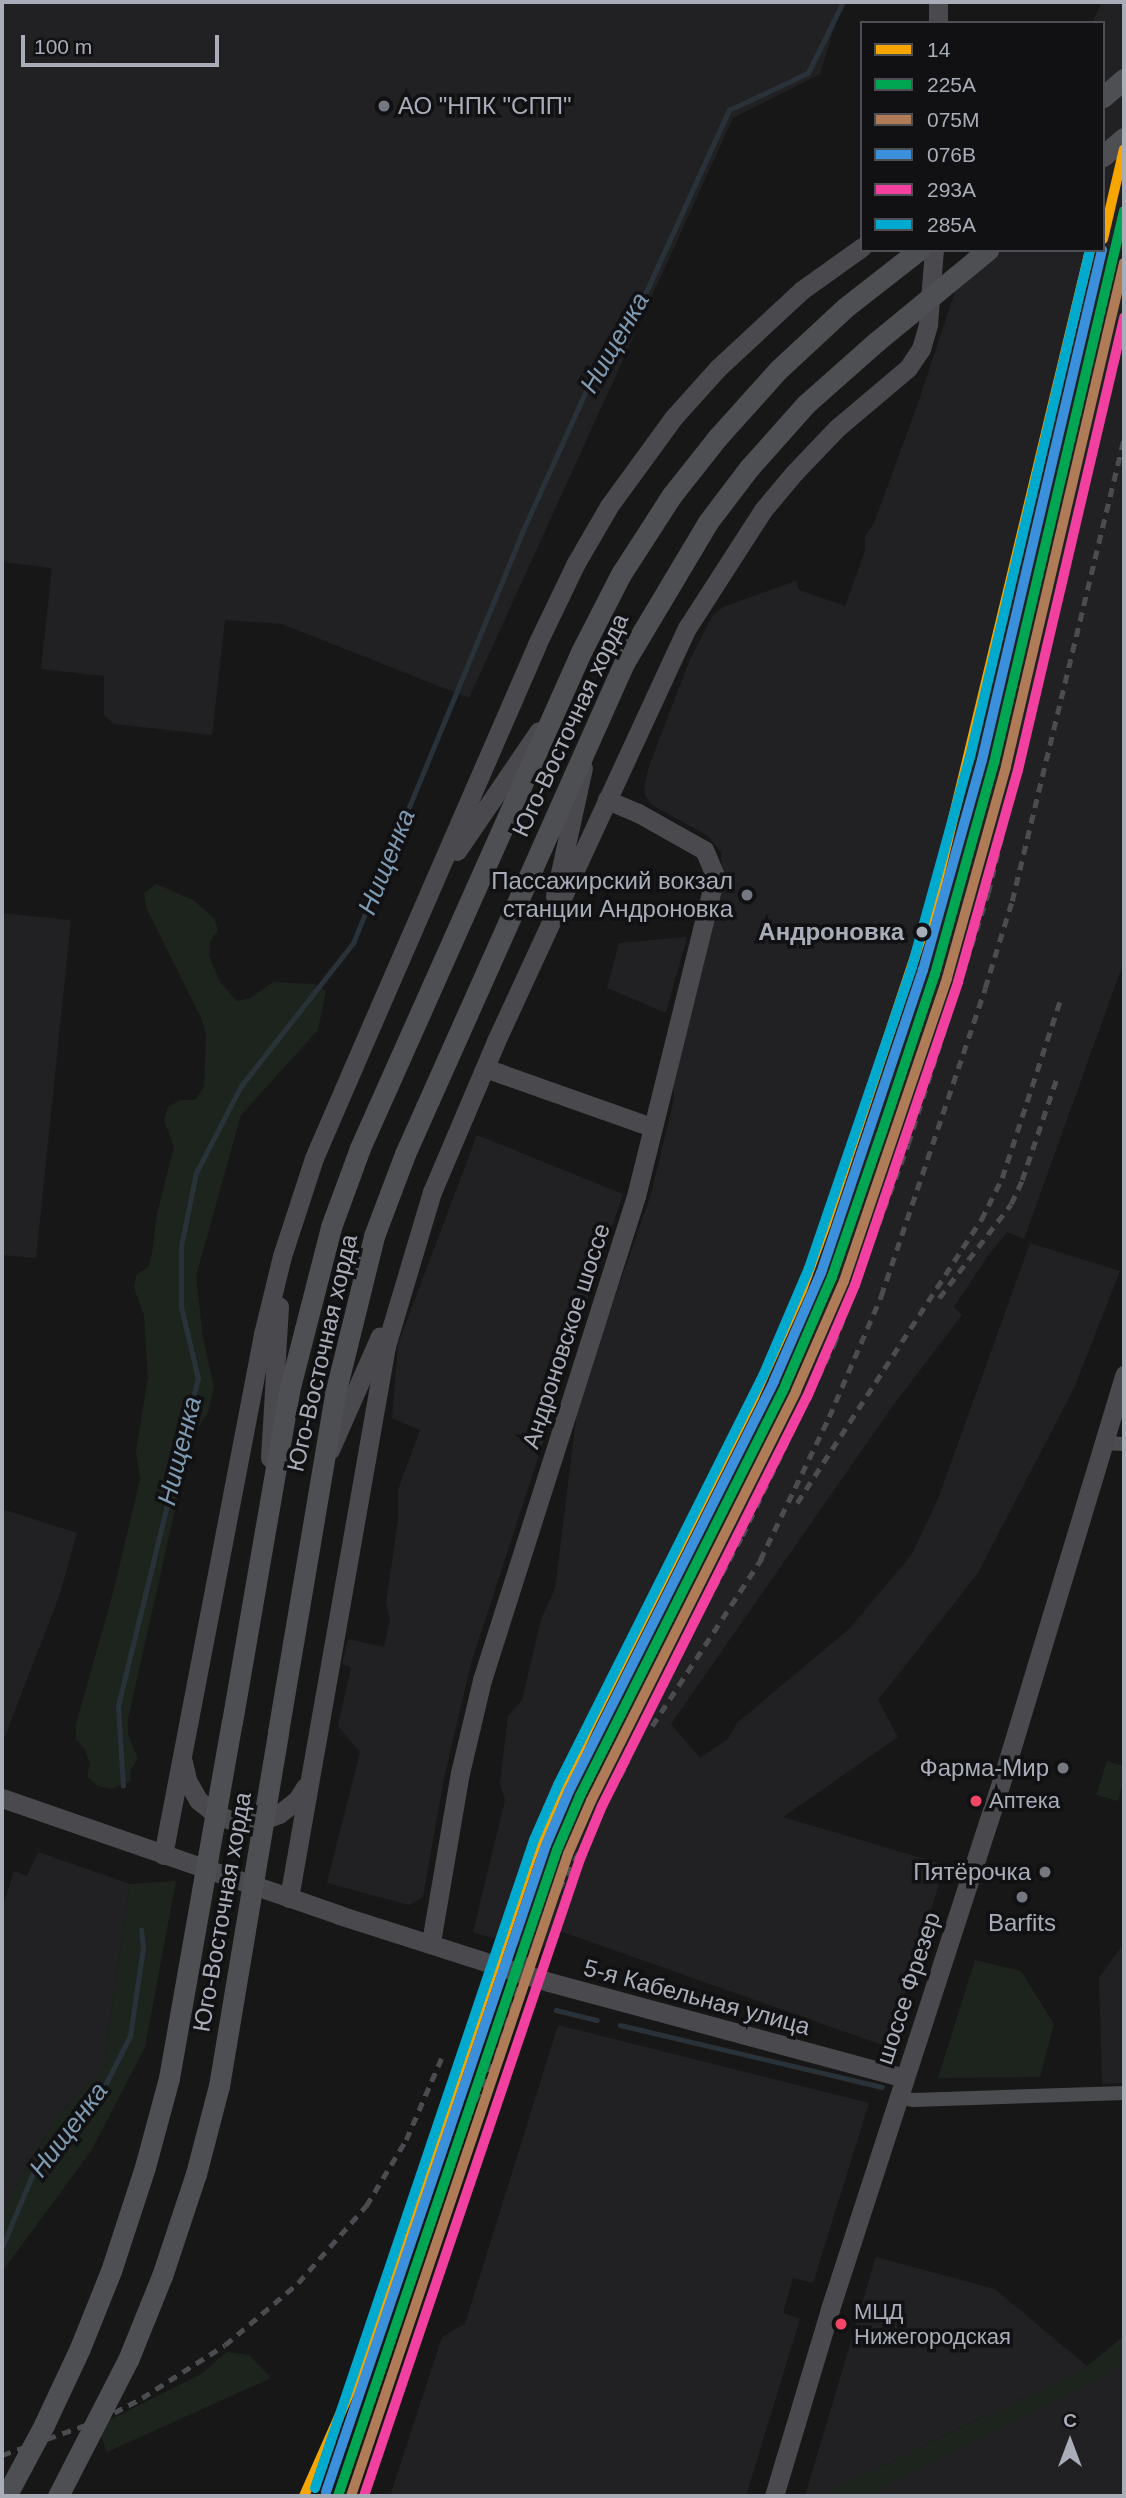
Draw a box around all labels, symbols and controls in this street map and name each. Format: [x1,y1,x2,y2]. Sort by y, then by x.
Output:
scale bar [24,21,222,65]
legend [860,21,1105,252]
text: 100 m [34,35,92,58]
text: 14 [927,38,950,61]
text: 225А [927,73,976,96]
place label: АО "НПК "СПП" [398,92,571,120]
marker: АО "НПК "СПП" [376,98,392,114]
text: 075М [927,108,980,131]
text: 076В [927,143,976,166]
text: 293А [927,178,976,201]
text: 285А [927,213,976,236]
water label: Нищенка [574,287,656,399]
street label: Юго-Восточная хорда [506,609,634,841]
water label: Нищенка [352,805,422,919]
place label: Пассажирский вокзал станции Андроновка [491,867,733,923]
marker: Пассажирский вокзал станции Андроновка [739,887,755,903]
place label: Андроновка [758,918,904,946]
marker: Андроновка [911,921,933,943]
street label: Андроновское шоссе [516,1220,616,1452]
street label: Юго-Восточная хорда [281,1232,363,1474]
water label: Нищенка [151,1393,209,1509]
place label: Фарма-Мир [919,1754,1049,1782]
marker: Фарма-Мир [1055,1760,1071,1776]
place label: Аптека [989,1788,1060,1814]
street label: Юго-Восточная хорда [187,1790,257,2034]
marker: Аптека [969,1794,983,1808]
place label: Пятёрочка [913,1858,1031,1886]
marker: Пятёрочка [1037,1864,1053,1880]
marker: Barfits [1014,1889,1030,1905]
street label: шоссе Фрезер [870,1908,946,2068]
place label: Barfits [988,1909,1056,1937]
street label: 5-я Кабельная улица [581,1953,813,2041]
water label: Нищенка [23,2076,115,2184]
place label: МЦД Нижегородская [854,2298,1011,2350]
marker: МЦД Нижегородская [834,2317,848,2331]
north arrow [1035,2407,1105,2477]
text: С [1063,2410,1077,2431]

